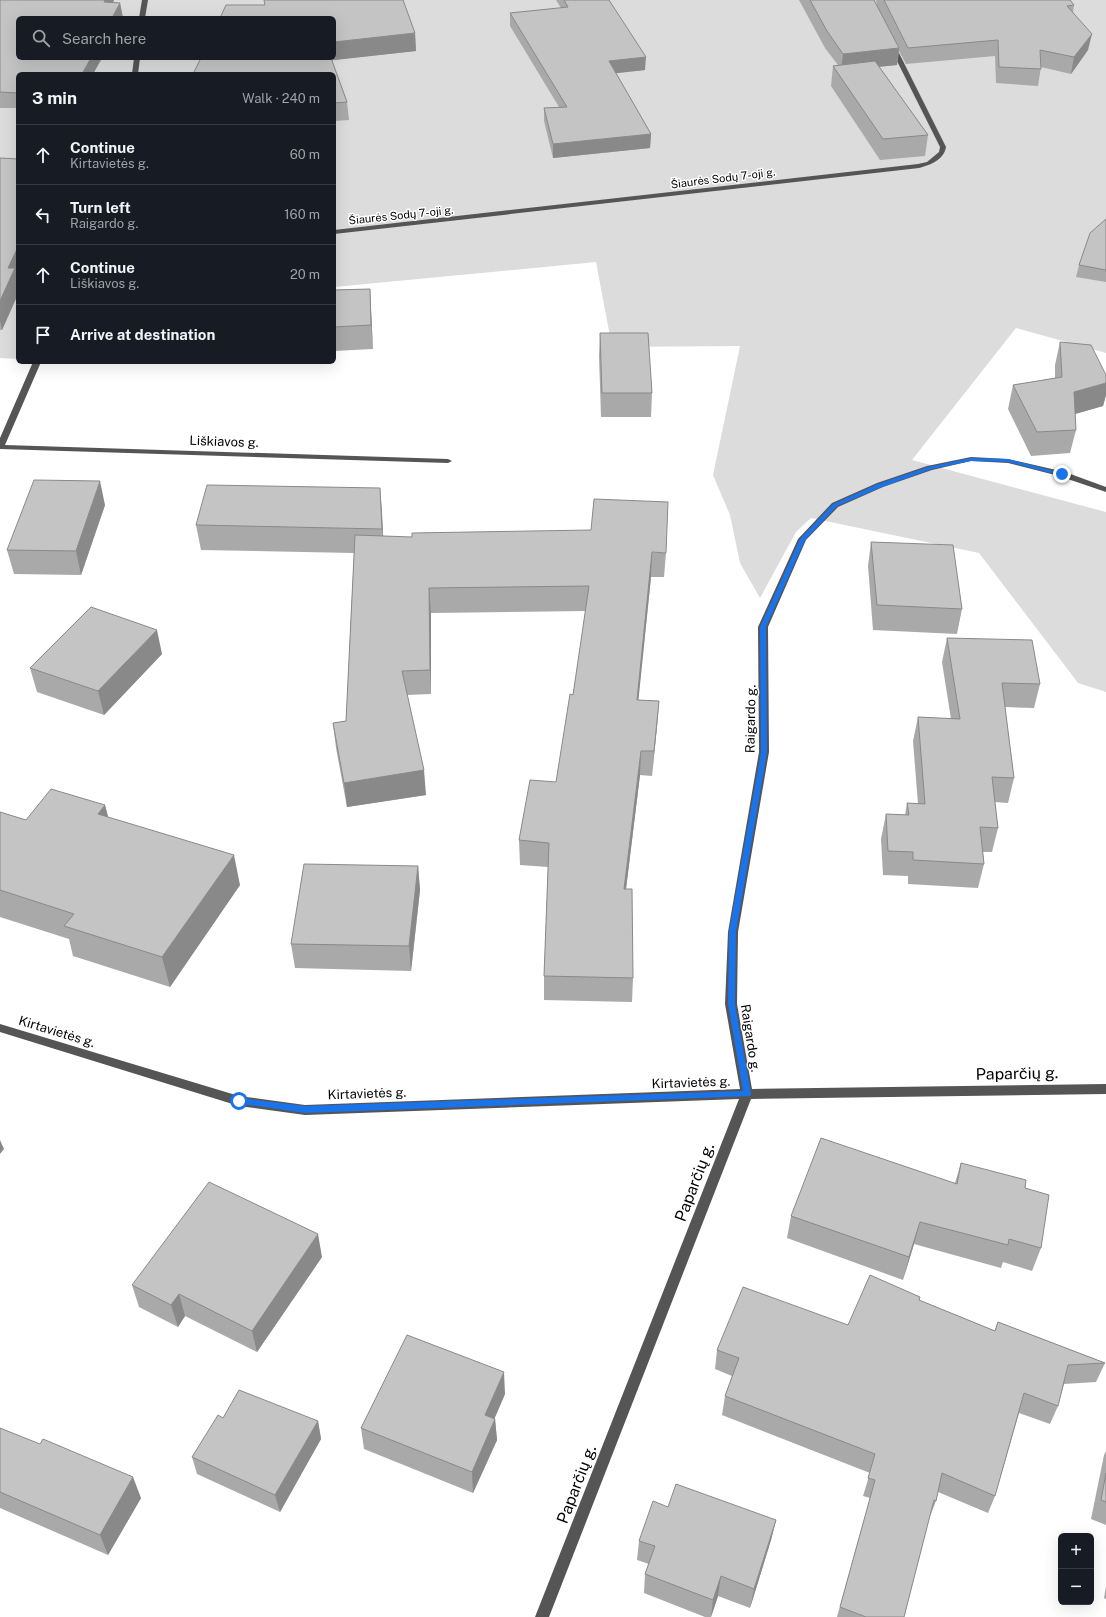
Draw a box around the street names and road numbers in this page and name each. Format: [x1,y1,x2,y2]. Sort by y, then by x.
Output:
street label: Šiaurės Sodų 7-oji g. [670,165,776,190]
street label: Šiaurės Sodų 7-oji g. [348,203,454,226]
street label: Liškiavos g. [189,433,259,450]
street label: Raigardo g. [742,685,759,753]
street label: Raigardo g. [738,1003,763,1073]
street label: Kirtavietės g. [17,1013,97,1050]
street label: Paparčių g. [976,1063,1059,1084]
street label: Kirtavietės g. [651,1074,731,1091]
street label: Kirtavietės g. [327,1085,407,1102]
street label: Paparčių g. [671,1140,718,1224]
street label: Paparčių g. [553,1442,600,1526]

